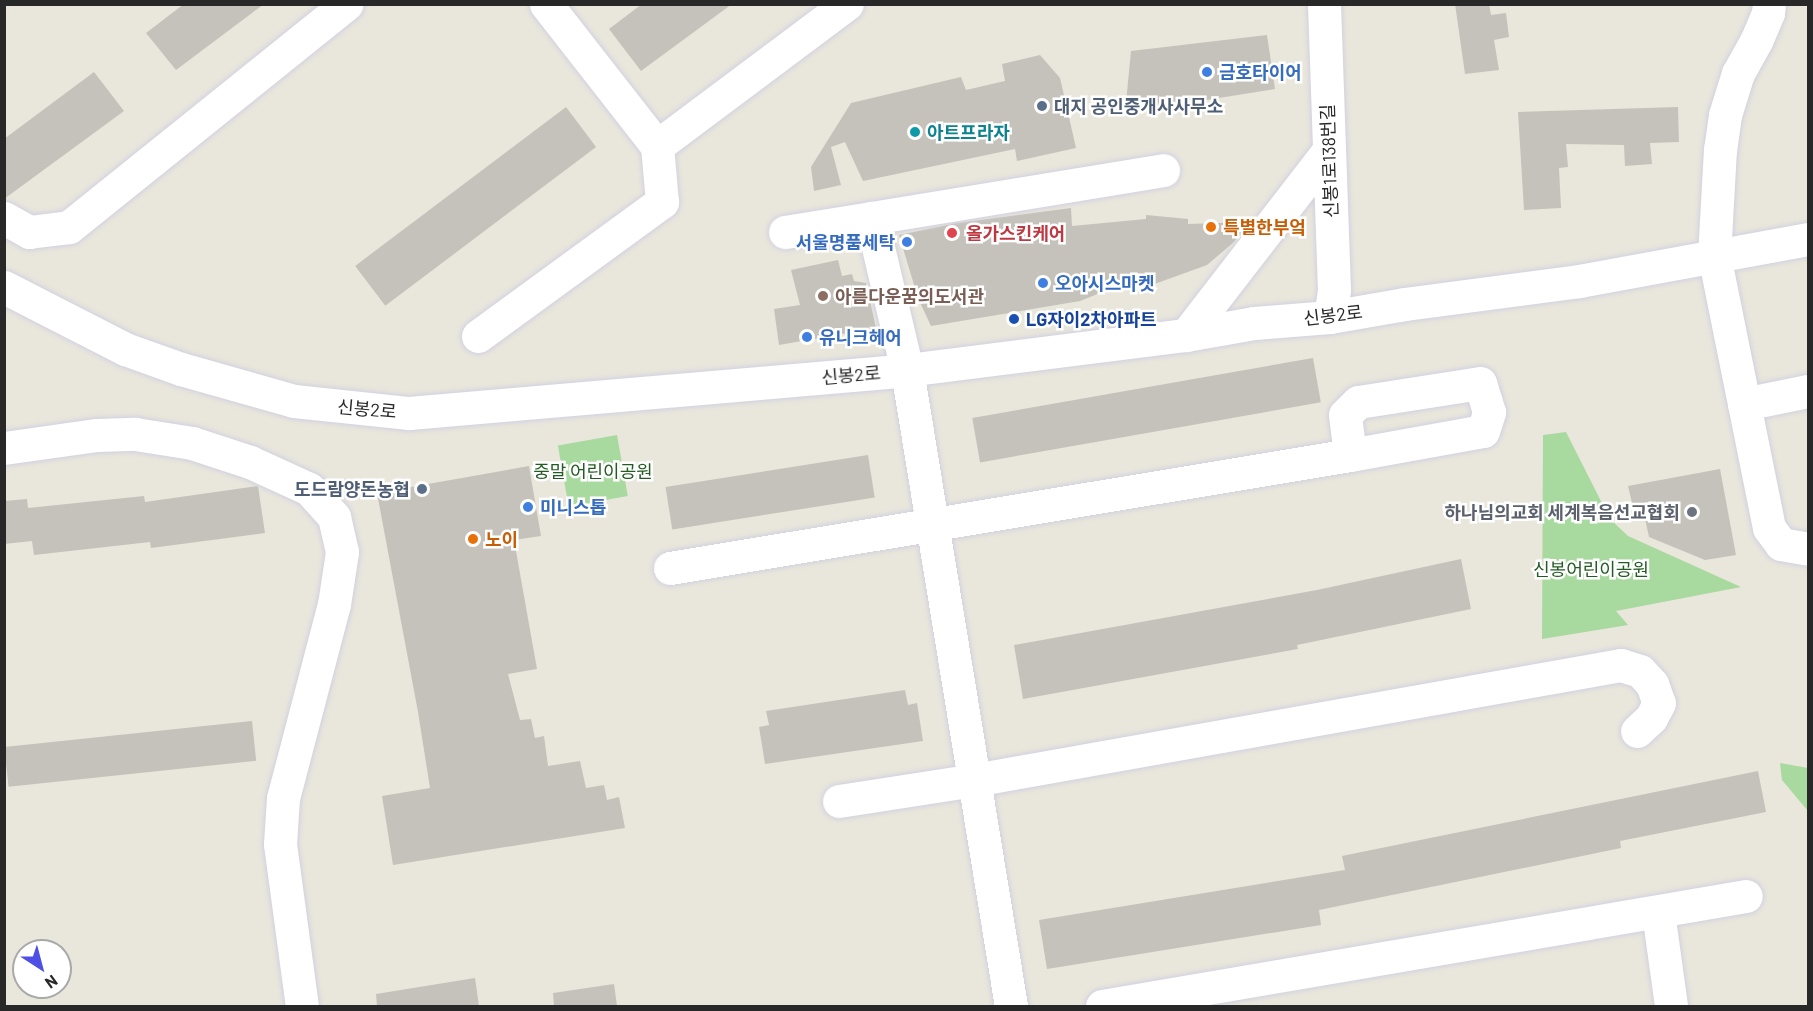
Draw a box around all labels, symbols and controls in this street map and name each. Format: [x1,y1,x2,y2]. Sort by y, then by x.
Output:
place label: 금호타이어 [1219,61,1302,83]
marker: 금호타이어 [1200,65,1214,79]
place label: 대지 공인중개사사무소 [1054,95,1223,117]
marker: 대지 공인중개사사무소 [1035,99,1049,113]
street label: 신봉1로138번길 [1316,104,1342,218]
place label: 아트프라자 [927,121,1010,143]
marker: 아트프라자 [908,125,922,139]
place label: 특별한부엌 [1223,216,1306,238]
marker: 특별한부엌 [1204,220,1218,234]
place label: 올가스킨케어 [966,222,1065,244]
marker: 올가스킨케어 [943,224,961,242]
place label: 서울명품세탁 [796,231,895,253]
marker: 서울명품세탁 [900,235,914,249]
place label: 오아시스마켓 [1055,272,1154,294]
marker: 오아시스마켓 [1036,276,1050,290]
place label: 아름다운꿈의도서관 [835,285,984,307]
marker: 아름다운꿈의도서관 [816,289,830,303]
street label: 신봉2로 [1302,301,1364,329]
place label: LG자이2차아파트 [1026,308,1157,330]
marker: LG자이2차아파트 [1007,312,1021,326]
place label: 유니크헤어 [819,326,902,348]
marker: 유니크헤어 [800,330,814,344]
street label: 신봉2로 [821,362,881,388]
street label: 신봉2로 [337,396,397,422]
park label: 중말 어린이공원 [533,460,653,482]
place label: 도드람양돈농협 [294,478,410,500]
marker: 도드람양돈농협 [415,482,429,496]
place label: 미니스톱 [540,496,606,518]
marker: 미니스톱 [521,500,535,514]
place label: 하나님의교회 세계복음선교협회 [1445,501,1680,523]
marker: 하나님의교회 세계복음선교협회 [1685,505,1699,519]
place label: 노이 [485,528,518,550]
marker: 노이 [466,532,480,546]
park label: 신봉어린이공원 [1533,558,1649,580]
north arrow [12,939,72,999]
text: N [42,972,62,993]

